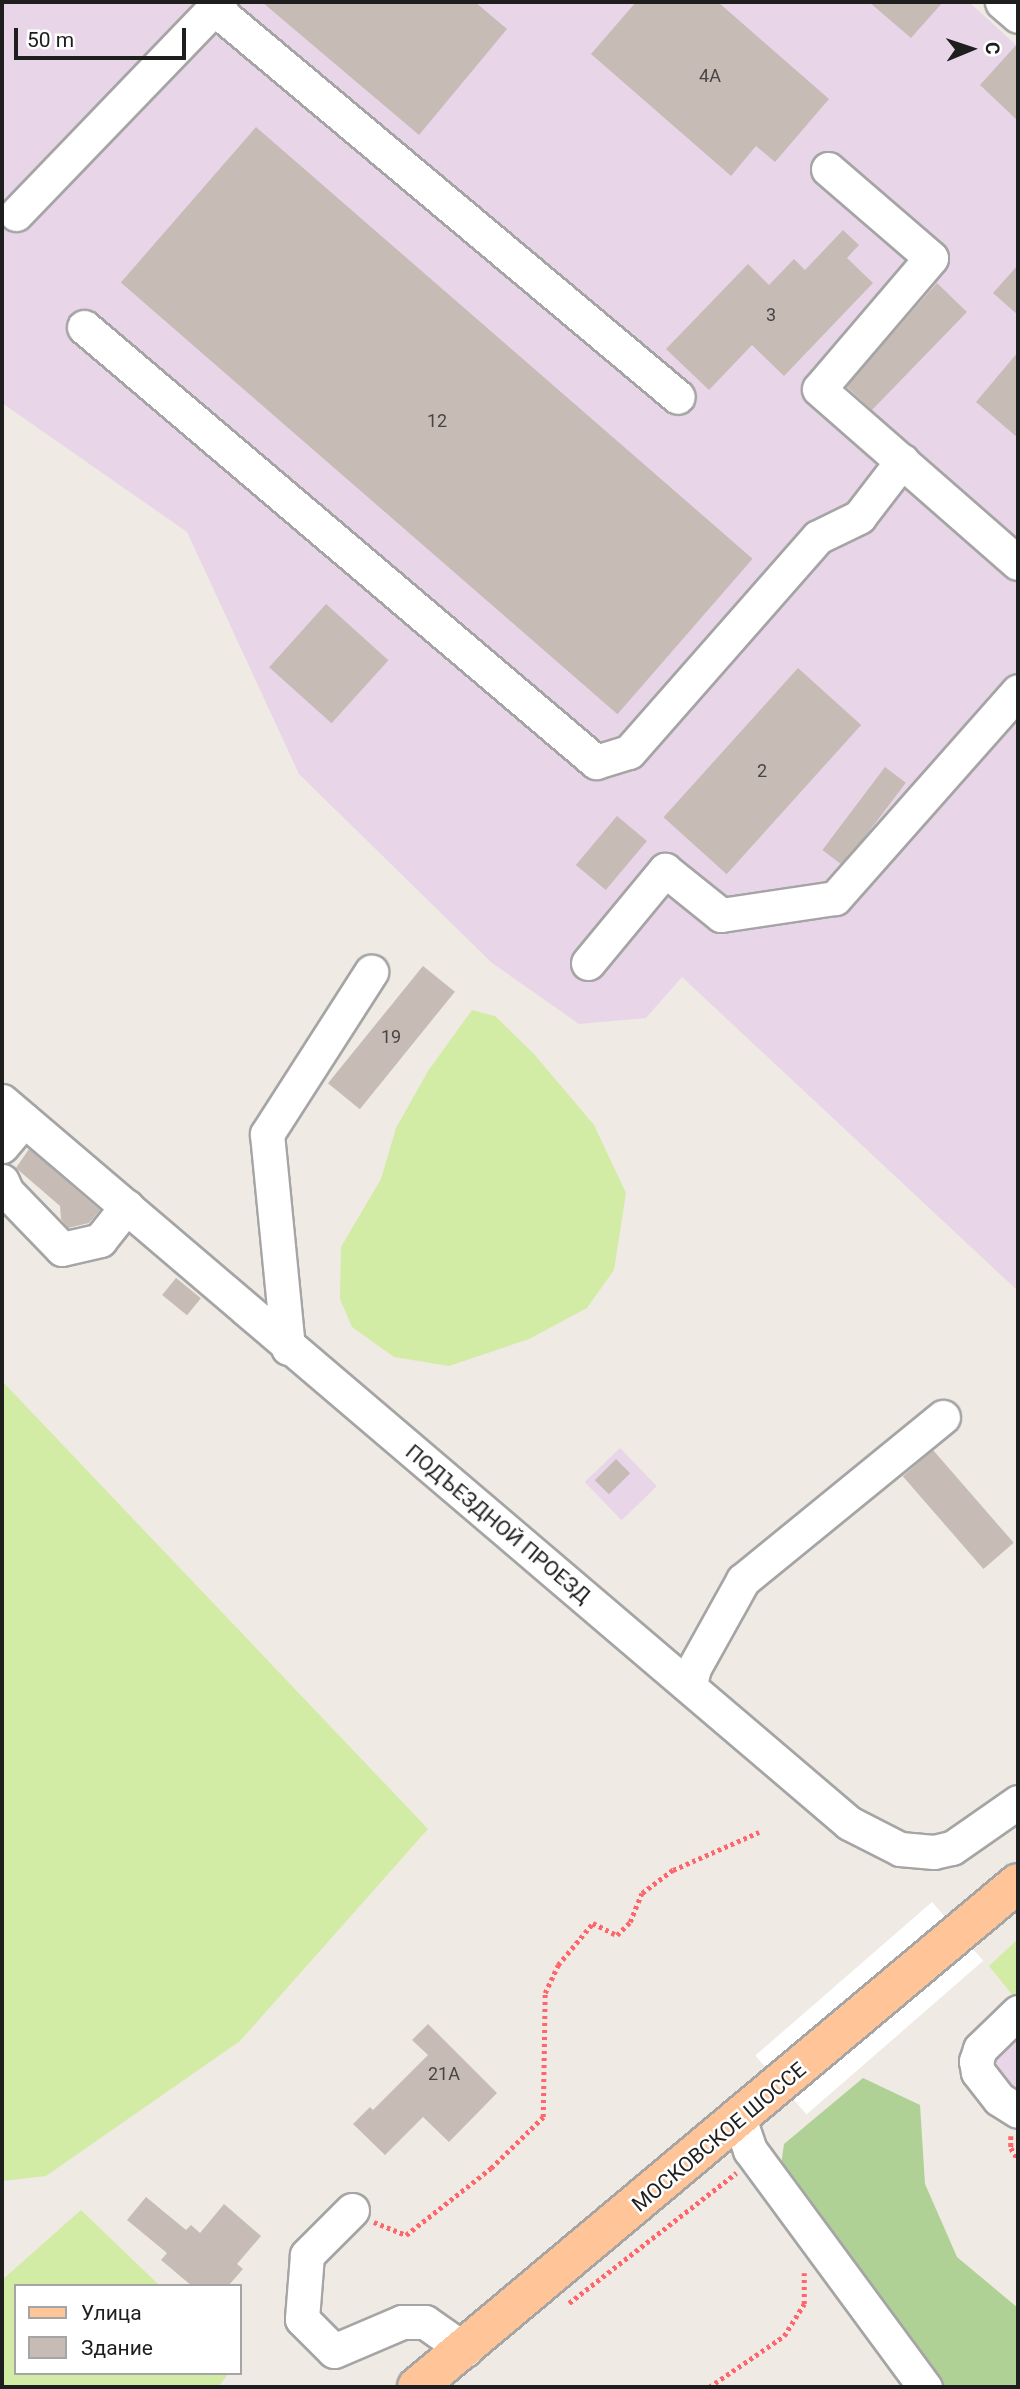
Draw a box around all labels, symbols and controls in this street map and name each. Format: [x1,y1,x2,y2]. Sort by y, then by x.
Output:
scale bar [18,14,189,58]
north arrow [936,14,1006,84]
text: 50 m [27,28,74,52]
text: С [981,42,1004,55]
house number: 4А [699,65,721,87]
house number: 3 [766,304,776,326]
house number: 12 [427,410,447,432]
house number: 2 [757,760,767,782]
house number: 19 [381,1026,401,1048]
street label: ПОДЪЕЗДНОЙ ПРОЕЗД [400,1439,596,1609]
street label: МОСКОВСКОЕ ШОССЕ [627,2057,811,2217]
house number: 21А [428,2063,460,2085]
legend [14,2284,242,2375]
text: Улица [81,2301,142,2325]
text: Здание [81,2336,153,2360]

